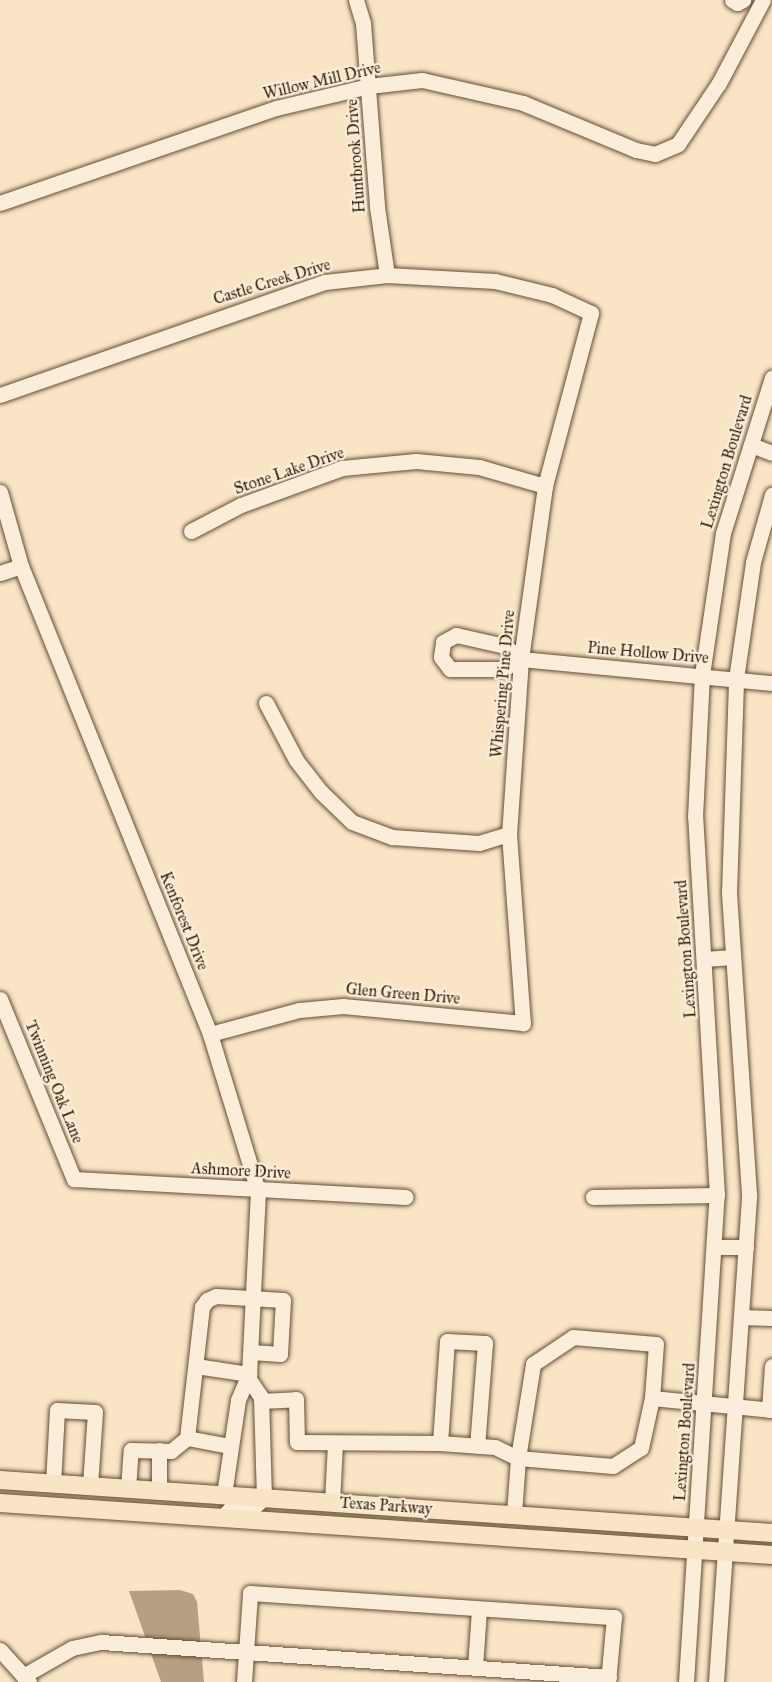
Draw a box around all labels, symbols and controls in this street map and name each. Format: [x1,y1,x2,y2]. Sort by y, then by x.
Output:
street label: Willow Mill Drive [261,58,383,104]
street label: Huntbrook Drive [342,98,370,214]
street label: Castle Creek Drive [211,255,333,309]
street label: Lexington Boulevard [698,393,756,531]
street label: Stone Lake Drive [232,443,346,499]
street label: Whispering Pine Drive [487,609,519,759]
street label: Pine Hollow Drive [587,638,709,668]
street label: Kenforest Drive [156,869,212,973]
street label: Lexington Boulevard [672,879,700,1019]
street label: Glen Green Drive [345,979,461,1009]
street label: Twinning Oak Lane [21,1018,87,1146]
street label: Ashmore Drive [191,1159,291,1183]
street label: Lexington Boulevard [671,1362,699,1502]
street label: Texas Parkway [339,1493,433,1519]

